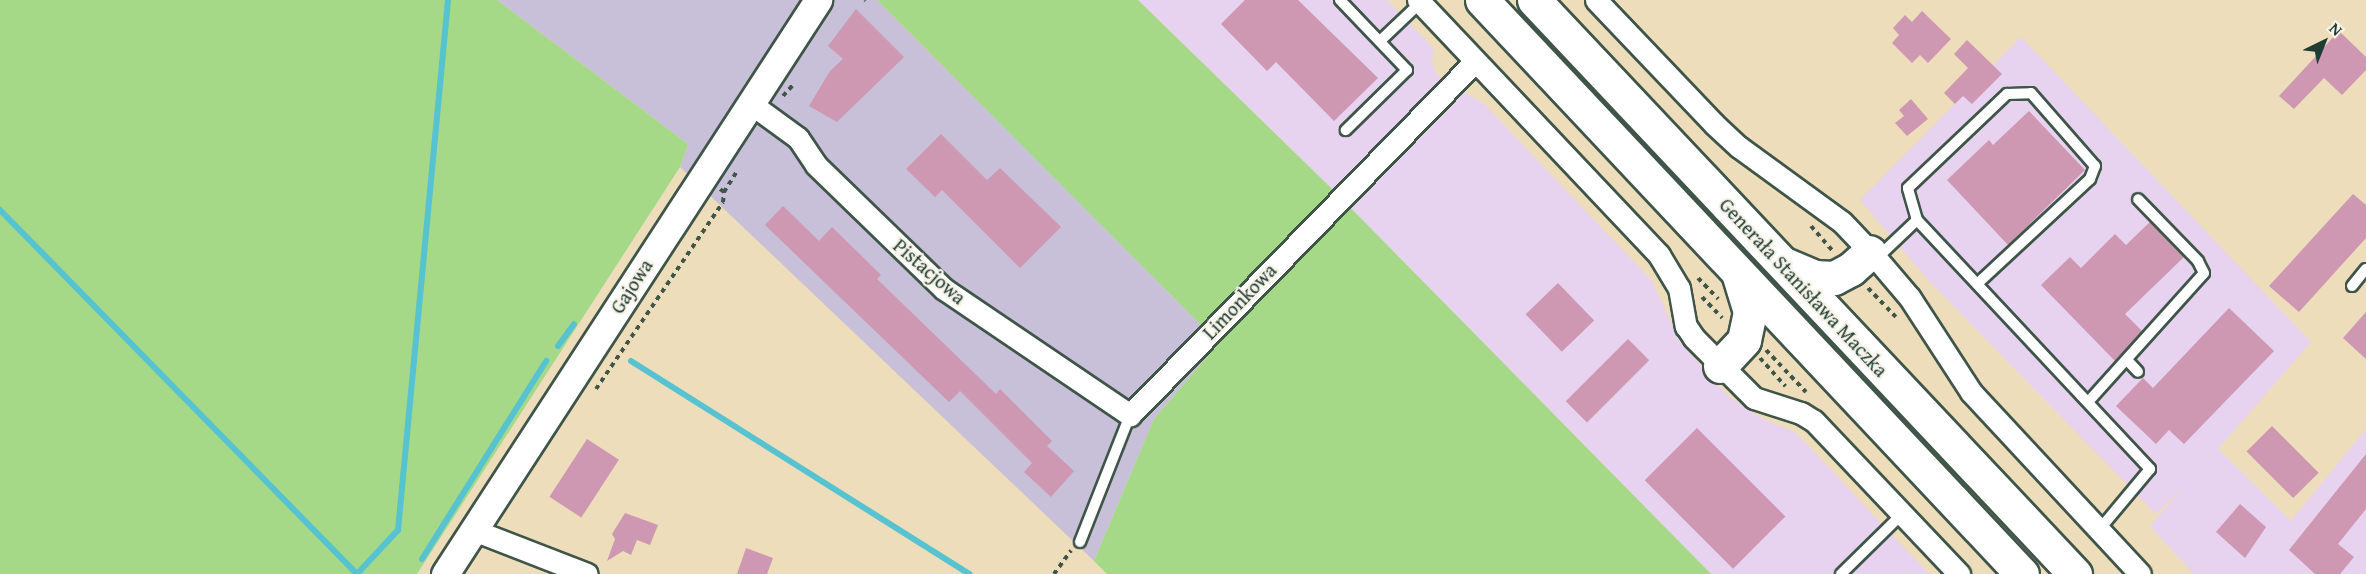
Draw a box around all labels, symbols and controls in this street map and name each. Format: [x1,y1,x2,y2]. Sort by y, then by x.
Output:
north arrow [2294,12,2354,72]
text: N [2324,16,2348,41]
street label: Generała Stanisława Maczka [1715,193,1893,381]
street label: Pistacjowa [889,233,971,309]
street label: Gajowa [605,254,657,318]
street label: Limonkowa [1197,258,1281,344]

